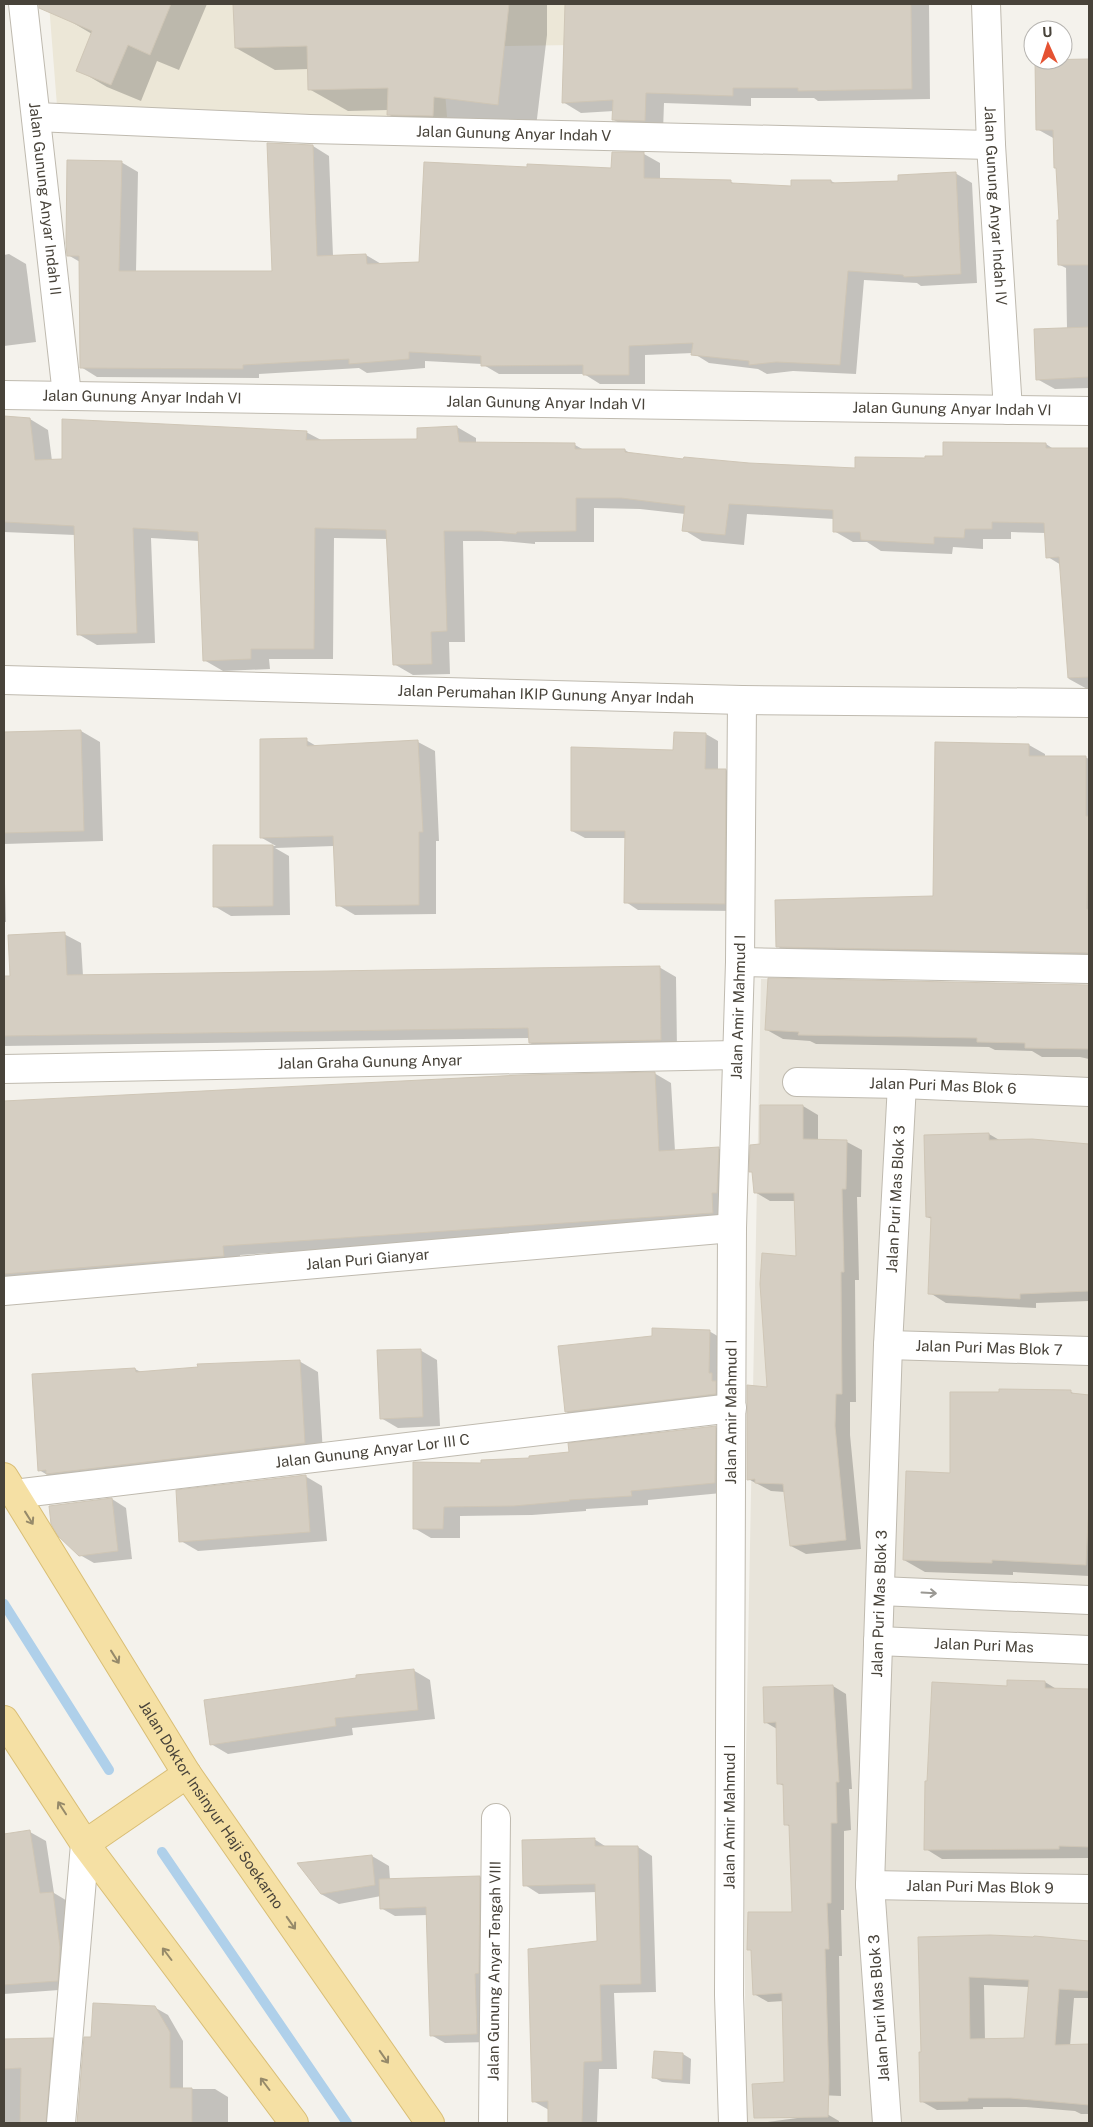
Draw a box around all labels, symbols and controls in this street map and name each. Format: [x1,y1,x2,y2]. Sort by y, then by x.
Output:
north arrow [1023,20,1073,70]
text: U [1042,24,1053,40]
street label: Jalan Gunung Anyar Indah II [26,101,65,296]
street label: Jalan Gunung Anyar Indah IV [982,106,1010,306]
street label: Jalan Gunung Anyar Indah V [416,122,611,144]
street label: Jalan Gunung Anyar Indah VI [42,387,242,407]
street label: Jalan Gunung Anyar Indah VI [446,393,646,412]
street label: Jalan Gunung Anyar Indah VI [852,399,1052,418]
street label: Jalan Perumahan IKIP Gunung Anyar Indah [397,682,694,707]
street label: Jalan Amir Mahmud I [727,935,748,1080]
street label: Jalan Graha Gunung Anyar [277,1051,463,1072]
street label: Jalan Puri Mas Blok 6 [869,1074,1017,1097]
street label: Jalan Puri Mas Blok 3 [883,1125,908,1273]
street label: Jalan Puri Gianyar [305,1245,430,1273]
street label: Jalan Puri Mas Blok 7 [915,1337,1063,1358]
street label: Jalan Amir Mahmud I [722,1340,740,1485]
street label: Jalan Gunung Anyar Lor III C [274,1430,471,1471]
one-way arrow [24,1511,34,1525]
street label: Jalan Puri Mas Blok 3 [868,1530,890,1678]
one-way arrow [920,1589,936,1598]
street label: Jalan Puri Mas [934,1634,1034,1656]
one-way arrow [110,1649,120,1663]
street label: Jalan Doktor Insinyur Haji Soekarno [136,1698,287,1912]
street label: Jalan Amir Mahmud I [720,1745,738,1890]
one-way arrow [56,1802,66,1816]
street label: Jalan Gunung Anyar Tengah VIII [484,1861,504,2081]
street label: Jalan Puri Mas Blok 9 [906,1877,1054,1896]
one-way arrow [286,1916,296,1930]
street label: Jalan Puri Mas Blok 3 [865,1934,892,2082]
one-way arrow [162,1948,173,1961]
one-way arrow [379,2050,389,2064]
one-way arrow [259,2078,270,2091]

